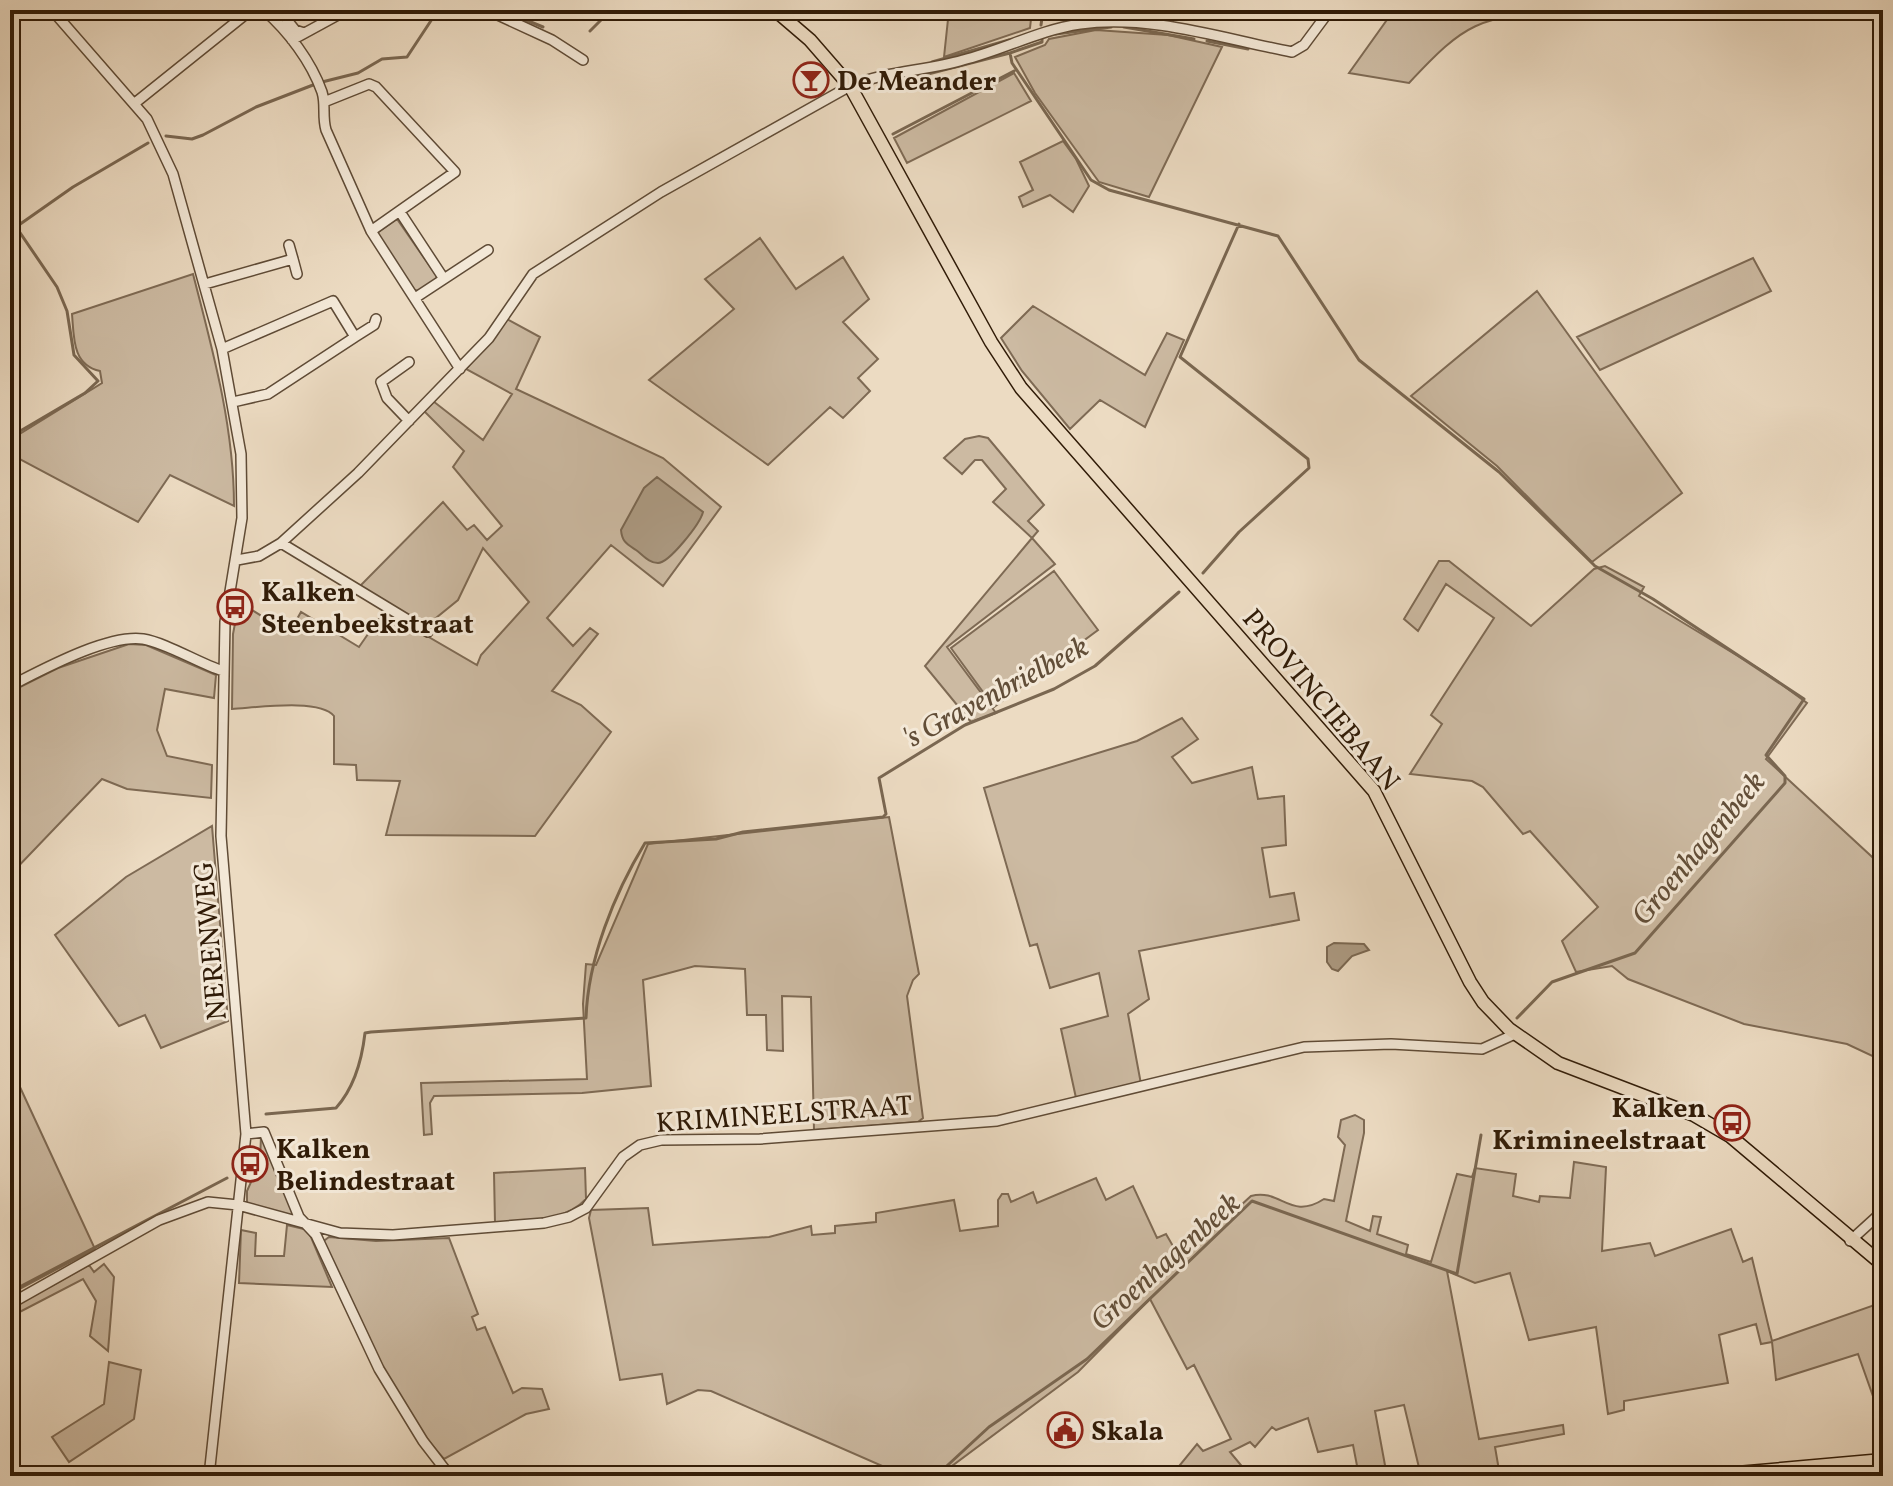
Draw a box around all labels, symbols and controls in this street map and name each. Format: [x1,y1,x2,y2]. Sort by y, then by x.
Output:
bar icon: De Meander [792,61,830,99]
place label: De Meander [837,63,996,102]
place label: Kalken Steenbeekstraat [261,574,474,645]
bus stop icon: Kalken Steenbeekstraat [216,588,254,626]
street label: PROVINCIEBAAN [1232,601,1408,800]
water label: 's Gravenbrielbeek [895,627,1097,761]
water label: Groenhagenbeek [1623,763,1777,935]
street label: NERENWEG [185,860,238,1022]
street label: KRIMINEELSTRAAT [655,1087,914,1144]
place label: Kalken Krimineelstraat [1492,1090,1706,1161]
bus stop icon: Kalken Krimineelstraat [1713,1104,1751,1142]
place label: Kalken Belindestraat [276,1131,455,1202]
bus stop icon: Kalken Belindestraat [231,1145,269,1183]
water label: Groenhagenbeek [1082,1183,1251,1341]
public building icon: Skala [1046,1411,1084,1449]
place label: Skala [1091,1413,1164,1452]

